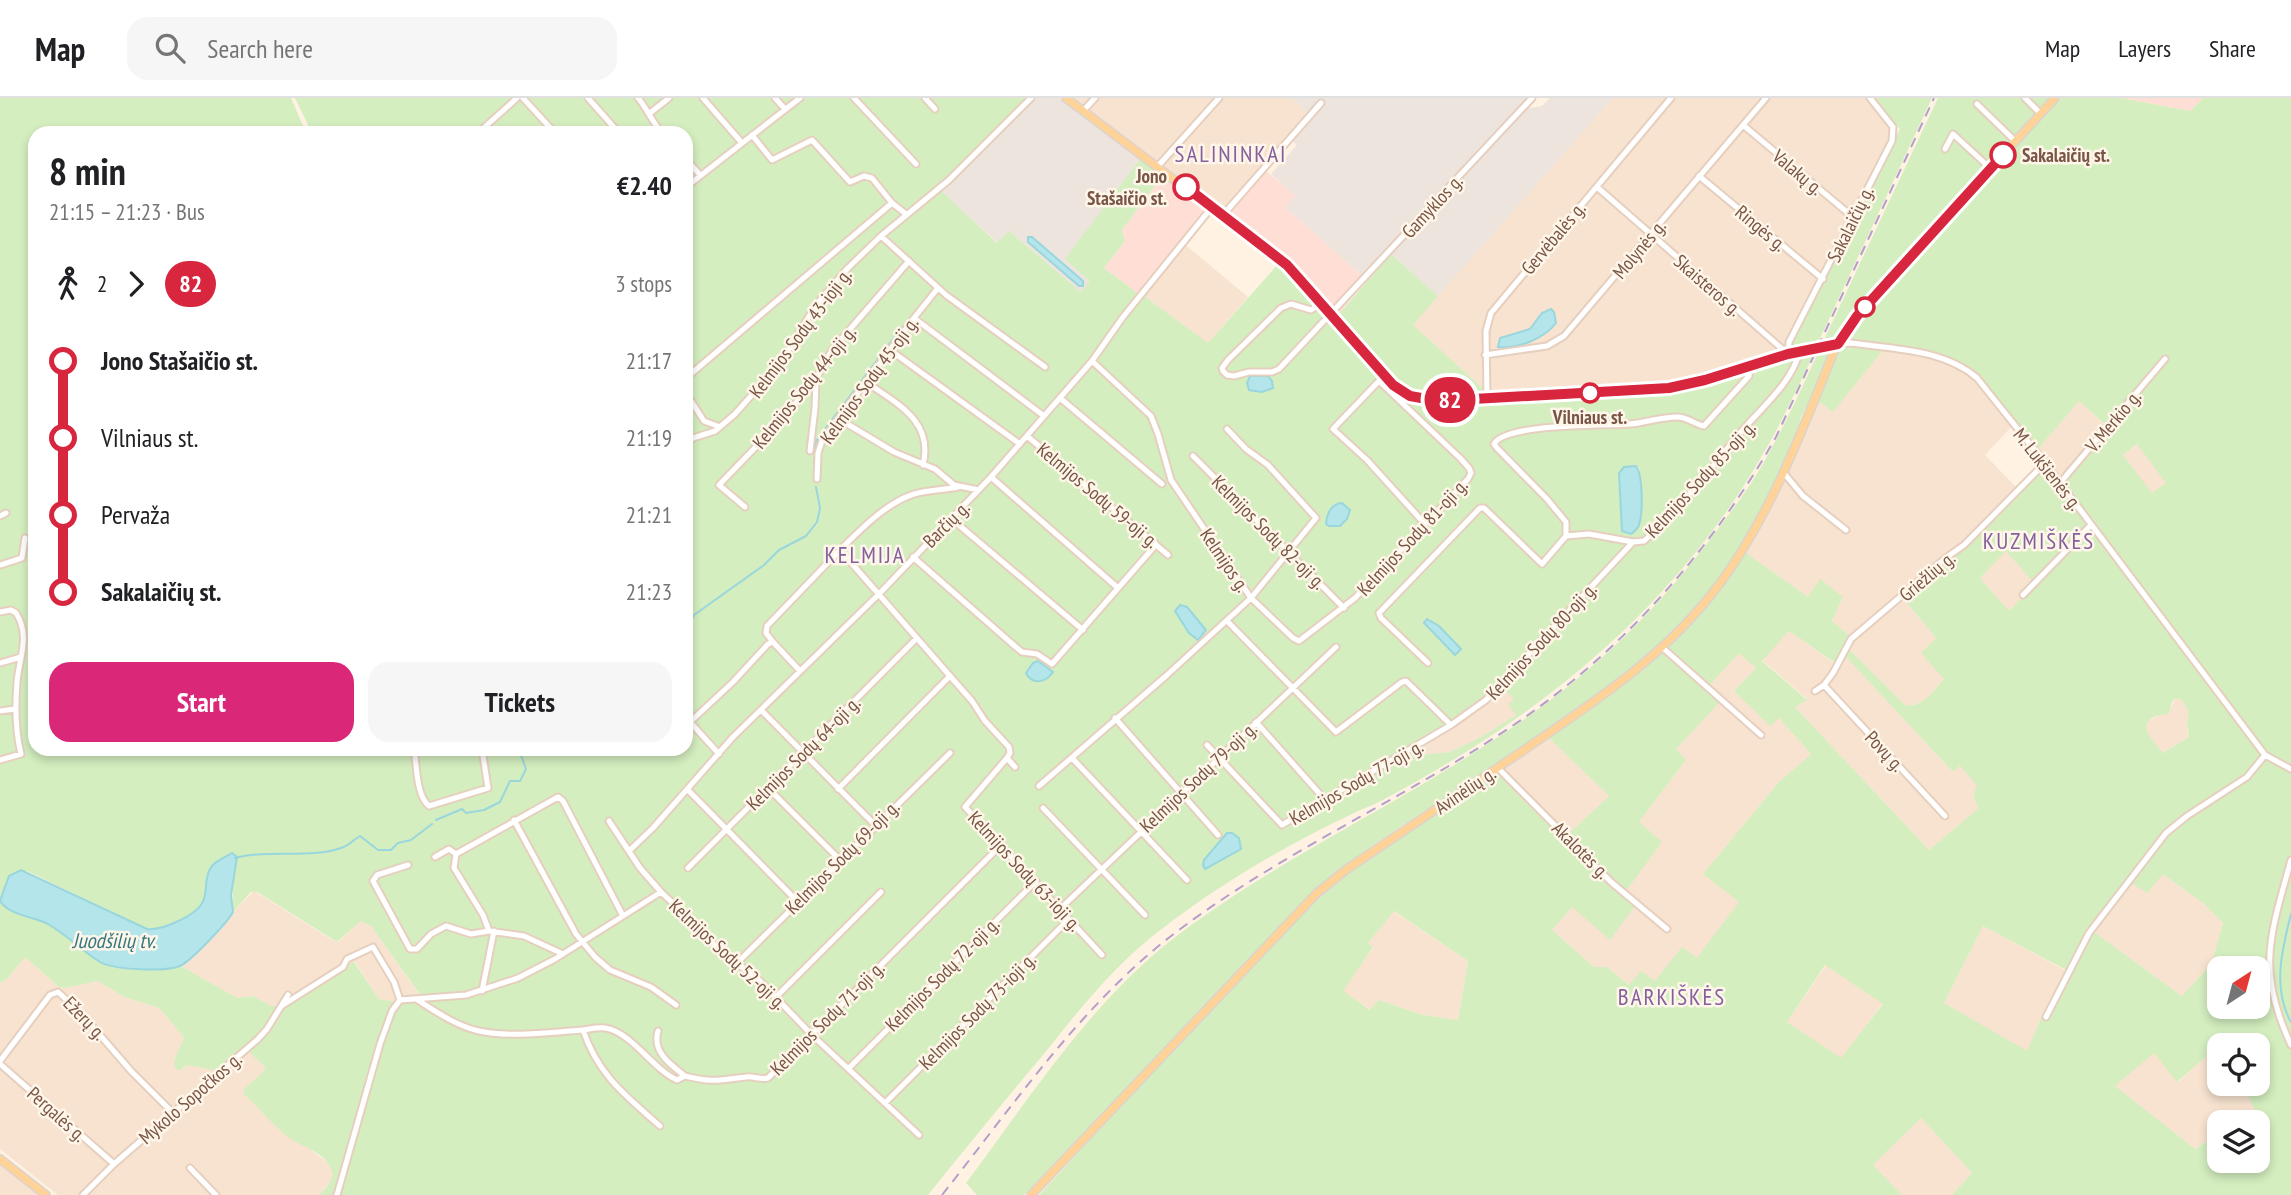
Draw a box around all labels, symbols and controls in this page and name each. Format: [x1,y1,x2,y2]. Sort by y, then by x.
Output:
search box [127,17,617,80]
text: Map [35,27,85,70]
icon: search [151,29,189,67]
text: Search here [207,32,313,65]
text: Map [2045,33,2080,64]
text: Layers [2118,33,2171,64]
text: Share [2209,33,2256,64]
district label: SALININKAI [1175,139,1287,168]
marker: Sakalaičių st. [1990,142,2016,168]
street label: Valakų g. [1767,143,1828,200]
place label: Sakalaičių st. [2022,143,2110,167]
text: 8 min [49,146,126,195]
place label: Jono Stašaičio st. [1087,164,1167,210]
text: €2.40 [617,169,672,202]
street label: Gamyklos g. [1396,169,1468,243]
marker: Jono Stašaičio st. [1173,174,1199,200]
street label: Sakalaičių g. [1821,182,1879,266]
text: 21:15 – 21:23 · Bus [49,197,205,226]
street label: Gervėbalės g. [1516,197,1590,279]
street label: Ringės g. [1730,200,1792,256]
street label: Molynės g. [1607,214,1671,284]
street label: Skaisteros g. [1669,249,1747,321]
street label: Kelmijos Sodų 43-ioji g. [744,264,856,402]
icon: walk [49,265,87,303]
icon: forward [117,265,155,303]
text: 82 [179,268,202,299]
text: 2 [97,269,107,298]
text: 3 stops [615,269,672,298]
unlabelled marker [1855,297,1875,317]
street label: Kelmijos Sodų 45-oji g. [815,312,923,448]
street label: Kelmijos Sodų 44-oji g. [747,321,861,453]
text: Jono Stašaičio st. [101,344,258,377]
text: 21:17 [626,346,672,375]
line badge: 82 [1418,377,1482,423]
marker: Vilniaus st. [1580,383,1600,403]
text: 82 [1439,384,1461,415]
street label: V. Merkio g. [2079,385,2146,458]
place label: Vilniaus st. [1552,405,1627,429]
street label: Kelmijos Sodų 85-oji g. [1640,415,1760,543]
text: Vilniaus st. [101,421,198,454]
text: 21:19 [626,423,672,452]
street label: M. Lukšienės g. [2008,423,2088,515]
street label: Kelmijos Sodų 59-oji g. [1032,437,1164,553]
street label: Kelmijos Sodų 82-oji g. [1207,470,1331,594]
street label: Kelmijos Sodų 81-oji g. [1352,473,1472,601]
street label: Barčių g. [918,496,974,552]
text: Pervaža [101,498,170,531]
text: 21:21 [626,500,672,529]
street label: Kelmijos g. [1195,524,1255,596]
district label: KUZMIŠKĖS [1983,526,2095,555]
district label: KELMIJA [824,540,906,569]
street label: Griežlių g. [1894,546,1960,606]
text: Sakalaičių st. [101,575,222,608]
text: 21:23 [626,577,672,606]
street label: Kelmijos Sodų 80-oji g. [1481,577,1601,705]
button: Start [49,662,354,742]
button: Tickets [368,662,672,742]
street label: Kelmijos Sodų 64-oji g. [741,691,865,815]
street label: Kelmijos Sodų 79-oji g. [1134,717,1262,837]
street label: Povų g. [1860,726,1910,776]
street label: Kelmijos Sodų 77-oji g. [1285,734,1427,830]
street label: Avinėlių g. [1430,761,1500,819]
street label: Kelmijos Sodų 69-oji g. [780,795,904,919]
street label: Kelmijos Sodų 63-ioji g. [963,806,1087,936]
street label: Akalotės g. [1547,816,1615,884]
street label: Kelmijos Sodų 52-oji g. [664,894,792,1014]
street label: Kelmijos Sodų 72-oji g. [880,912,1004,1036]
water label: Juodšilių tv. [71,927,156,954]
street label: Kelmijos Sodų 73-ioji g. [913,947,1041,1075]
street label: Kelmijos Sodų 71-oji g. [765,956,889,1080]
north arrow [2207,956,2270,1018]
map controls [2207,956,2270,1173]
district label: BARKIŠKĖS [1618,982,1726,1011]
street label: Ežerų g. [58,991,112,1045]
button: locate [2207,1033,2270,1096]
street label: Mykolo Sopočkos g. [134,1047,246,1149]
street label: Pergalės g. [23,1081,91,1147]
button: layers [2207,1110,2270,1173]

